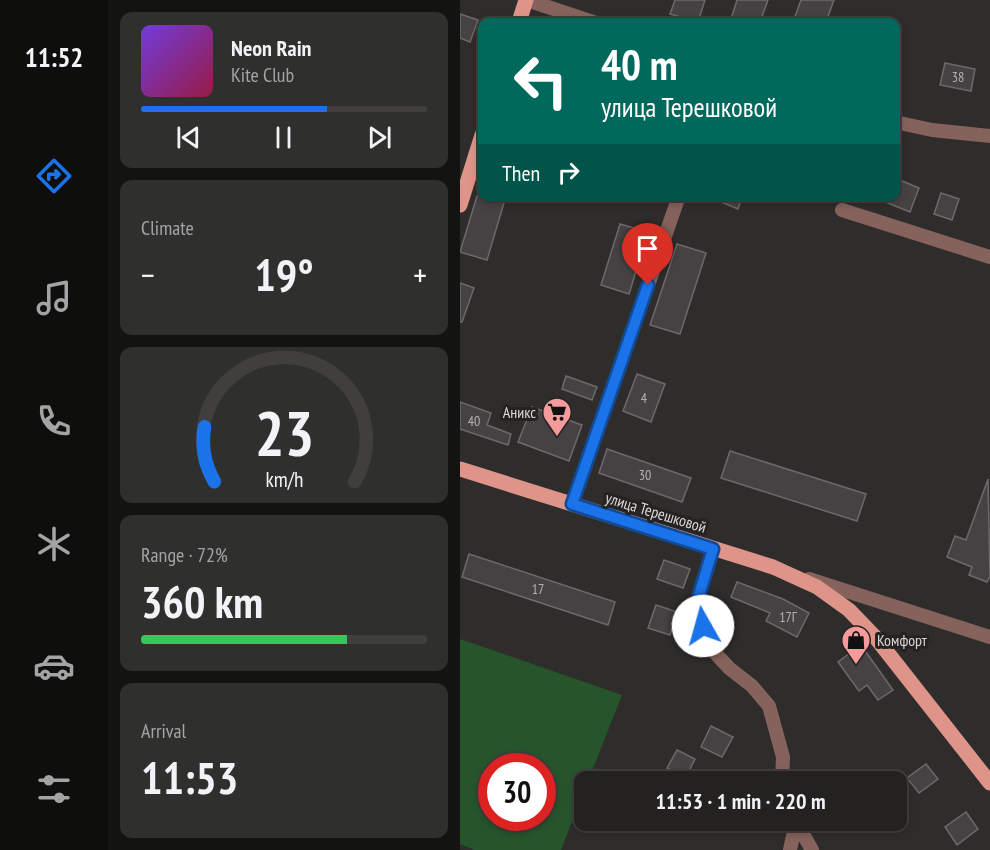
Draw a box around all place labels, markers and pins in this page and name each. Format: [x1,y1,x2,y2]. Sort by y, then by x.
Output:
pin [622,223,673,285]
supermarket icon: Аникс [541,396,573,438]
place label: Аникс [503,402,536,422]
shop icon: Комфорт [840,624,872,666]
place label: Комфорт [877,630,928,650]

